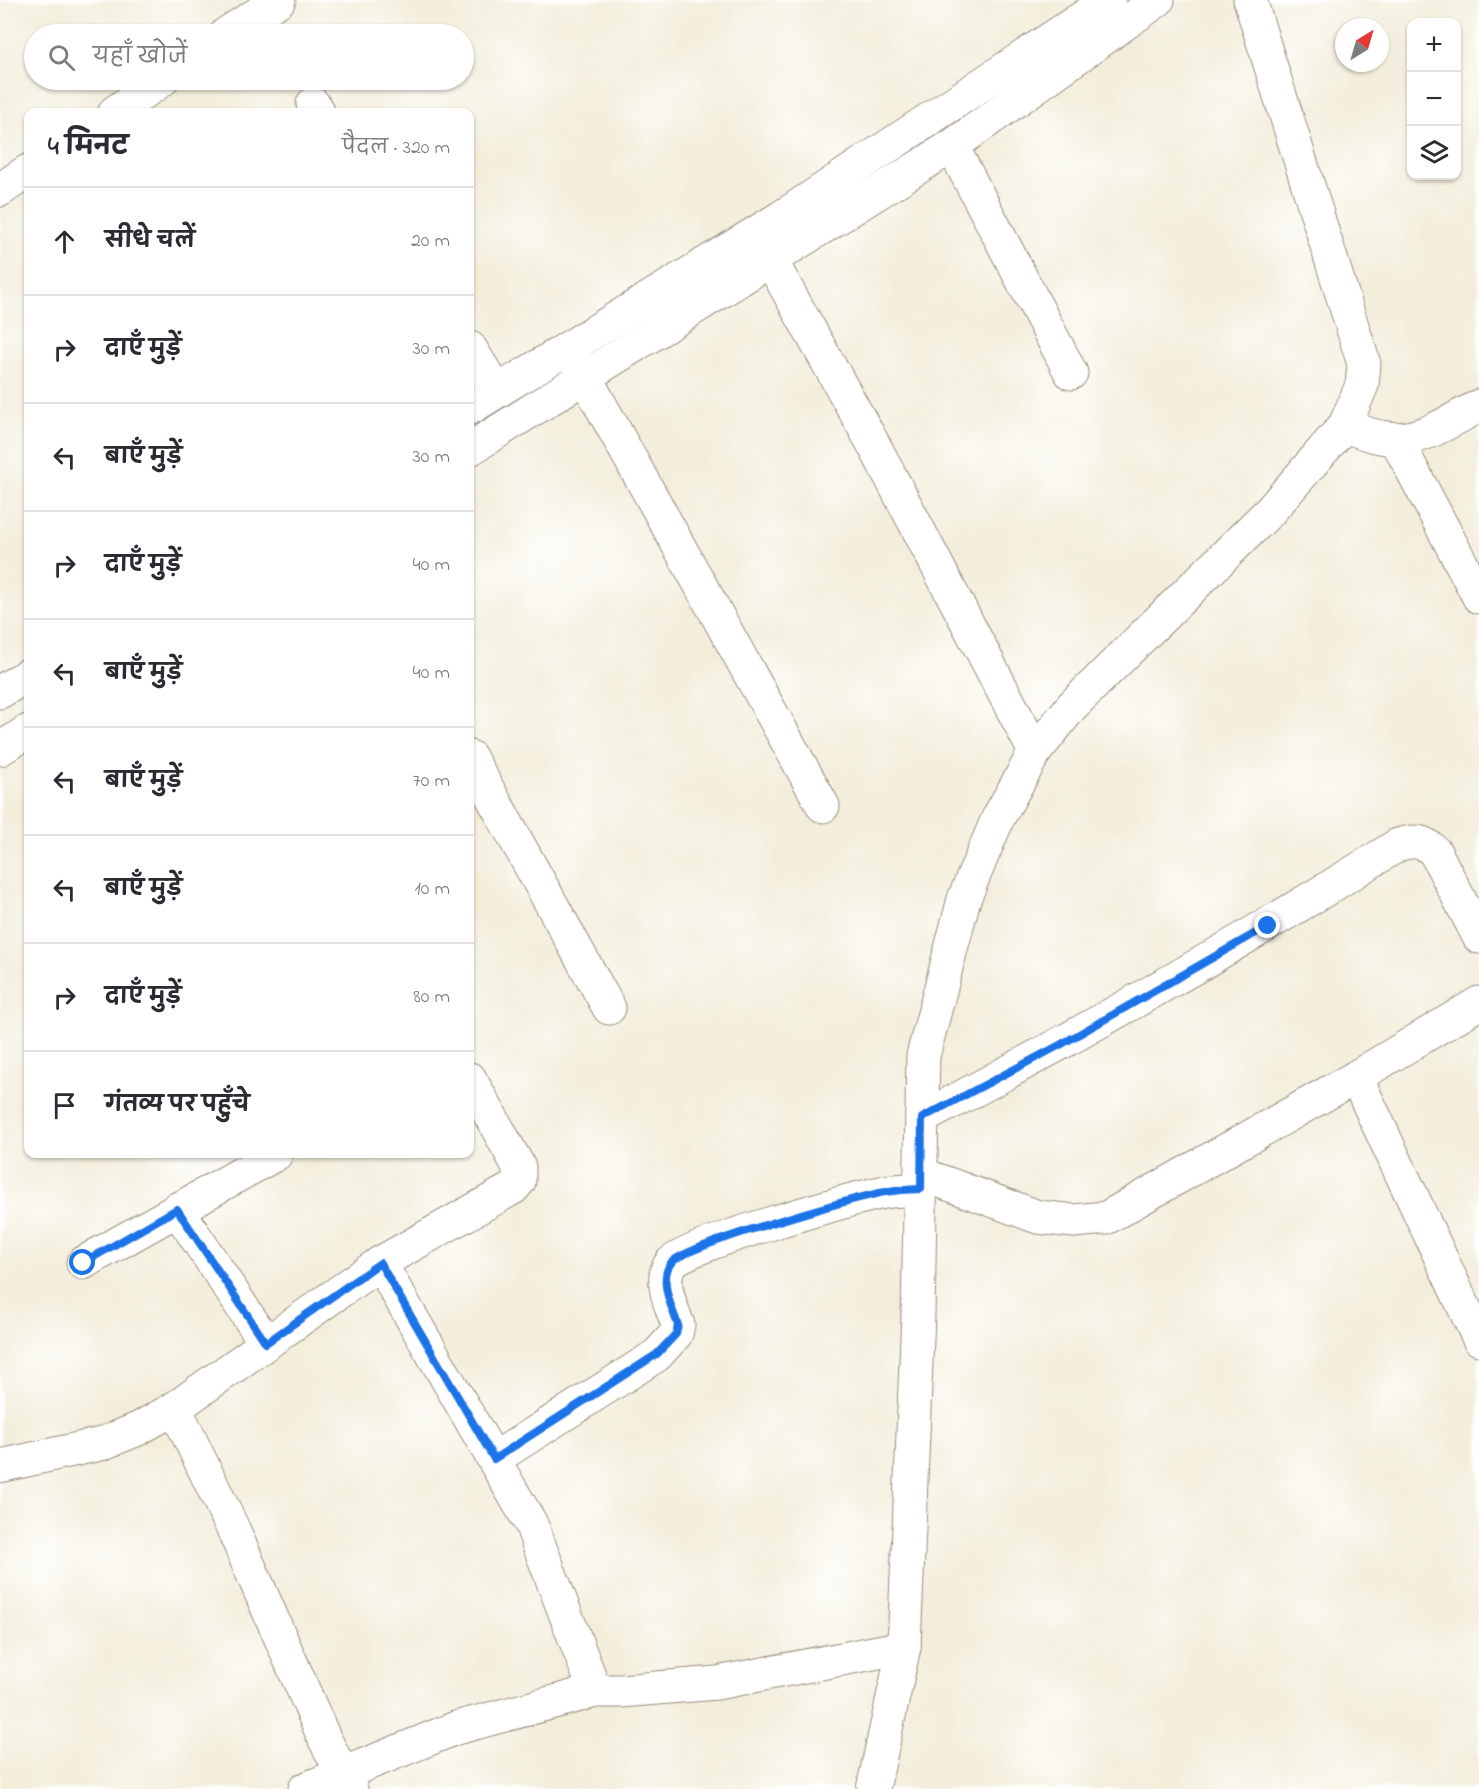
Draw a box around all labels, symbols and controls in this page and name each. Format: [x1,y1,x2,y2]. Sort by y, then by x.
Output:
north arrow [1335,18,1389,72]
map controls [1407,18,1461,180]
button: + [1407,18,1461,72]
search box [24,24,474,90]
icon: search [45,41,78,74]
text: यहाँ खोजें [93,42,187,74]
button: − [1407,72,1461,126]
button: layers [1407,126,1461,180]
text: 4 मिनट [48,129,128,167]
text: पैदल · 320 m [342,134,450,163]
icon: ahead [48,225,81,258]
text: सीधे चलें [105,226,195,258]
text: 20 m [411,227,450,256]
icon: right [48,333,81,366]
text: दाएँ मुड़ें [105,334,181,366]
text: 30 m [413,335,450,364]
icon: left [48,441,81,474]
text: बाएँ मुड़ें [105,442,182,474]
text: 30 m [413,443,450,472]
icon: right [48,549,81,582]
text: दाएँ मुड़ें [105,550,181,582]
text: 40 m [413,551,450,580]
icon: left [48,657,81,690]
text: बाएँ मुड़ें [105,658,182,690]
text: 40 m [413,659,450,688]
icon: left [48,765,81,798]
text: बाएँ मुड़ें [105,766,182,798]
text: 70 m [413,767,450,796]
icon: left [48,873,81,906]
text: बाएँ मुड़ें [105,874,182,906]
text: 10 m [414,875,450,904]
route end [1254,912,1280,938]
icon: right [48,981,81,1014]
text: दाएँ मुड़ें [105,982,181,1014]
text: 80 m [413,983,450,1012]
icon: arrive [48,1089,81,1122]
text: गंतव्य पर पहुँचे [105,1090,250,1122]
route start [69,1249,95,1275]

